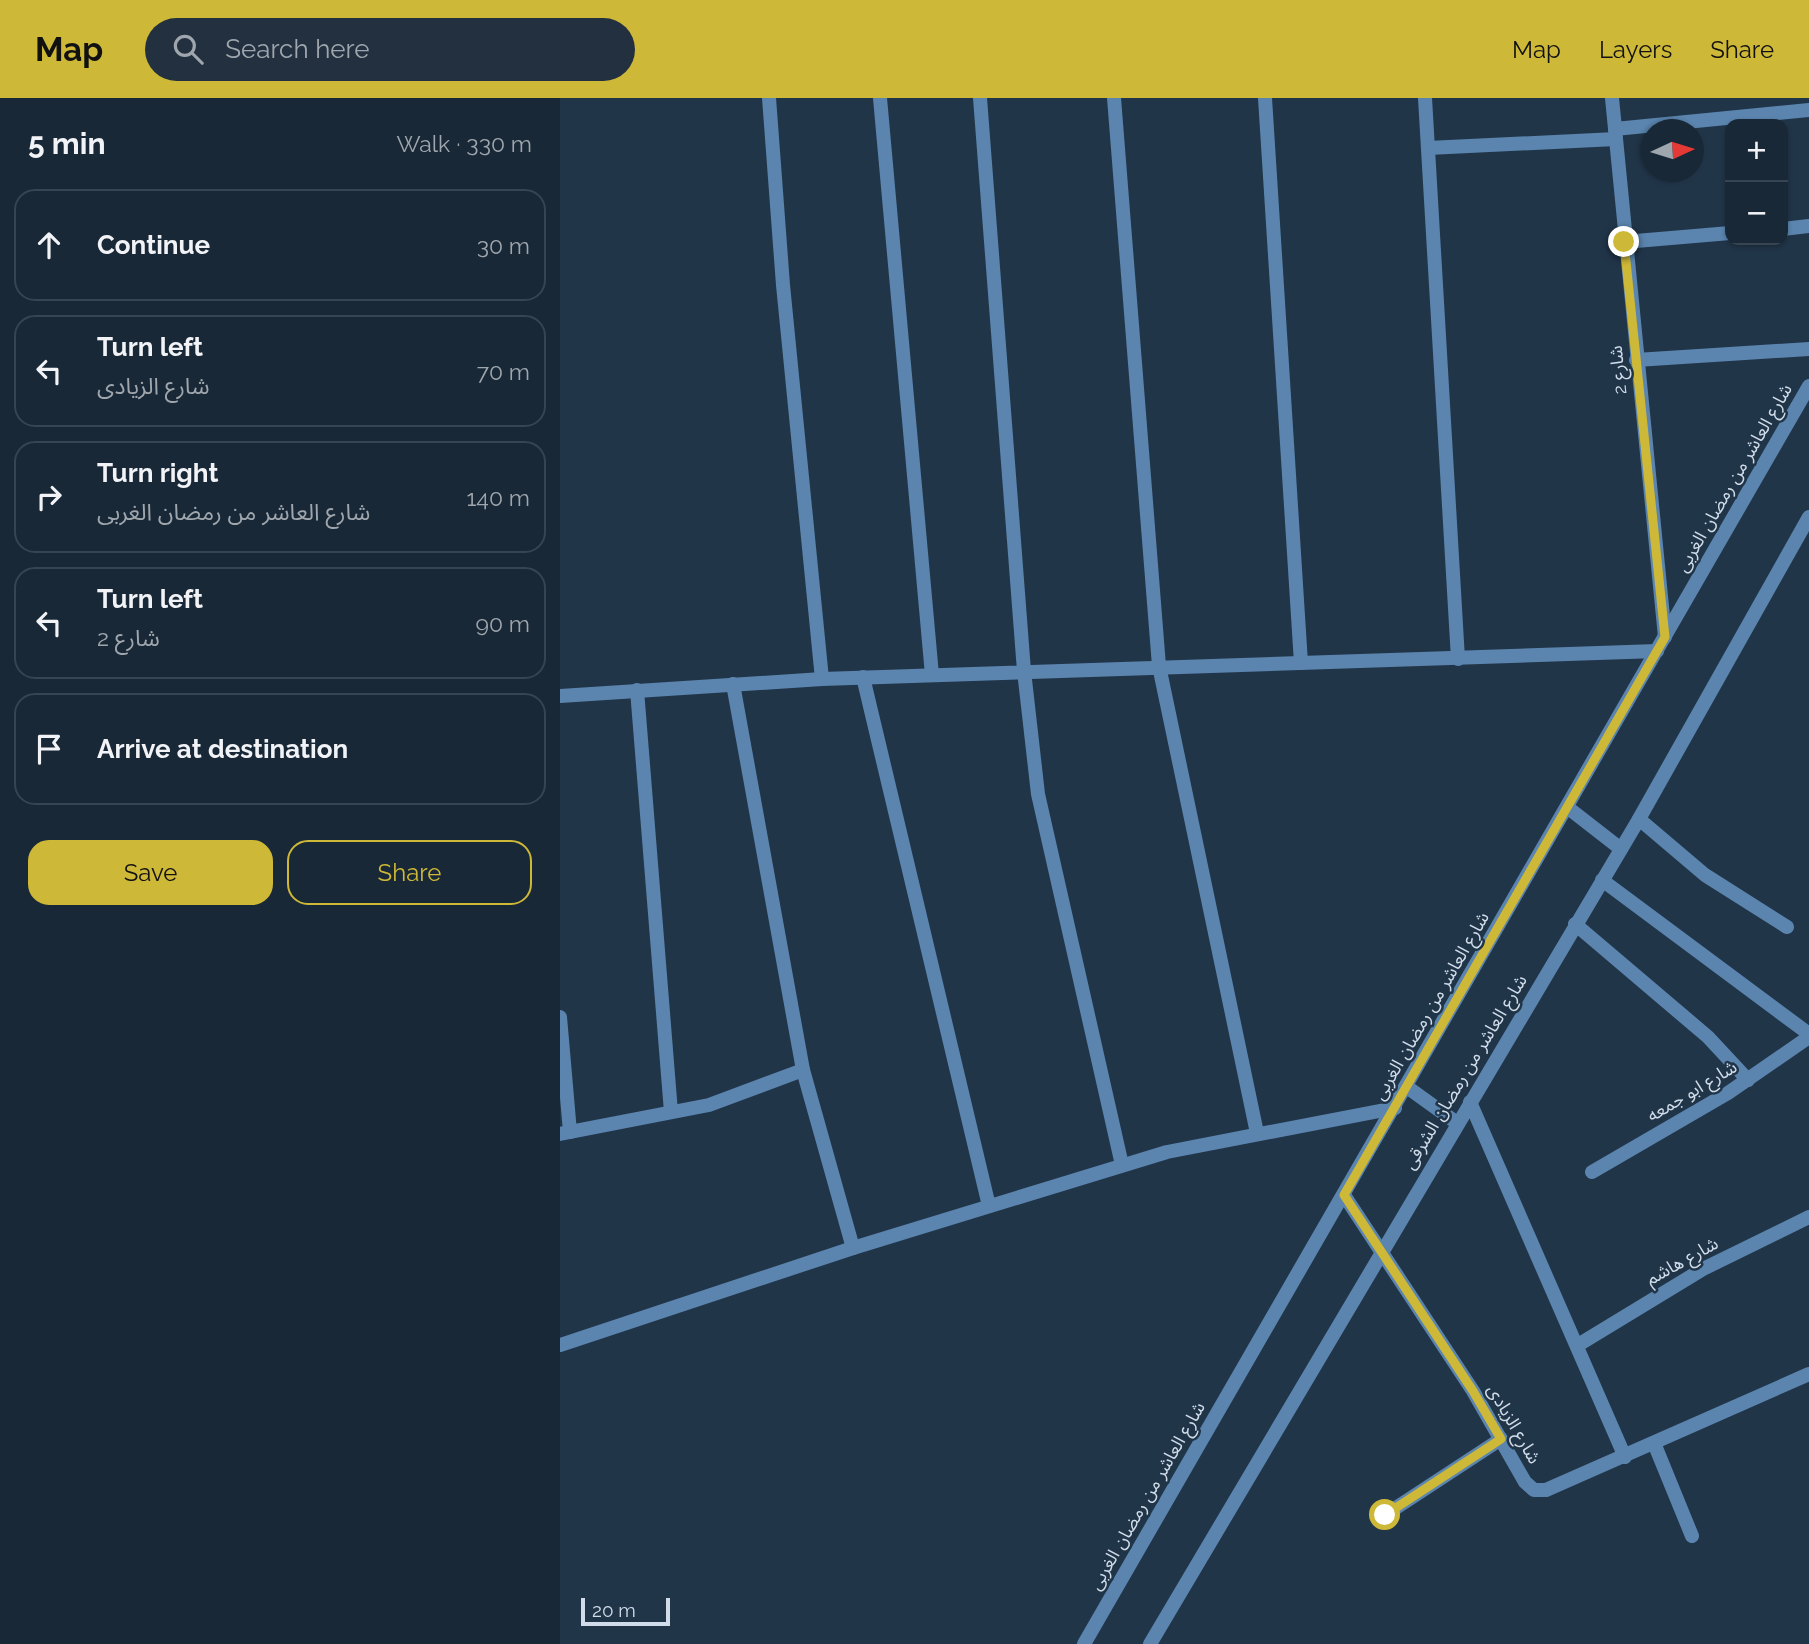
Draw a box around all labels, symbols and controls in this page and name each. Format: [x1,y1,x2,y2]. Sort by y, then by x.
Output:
search box [145,18,635,81]
text: Map [35,30,103,69]
icon: search [169,30,207,68]
text: Search here [225,34,370,64]
text: Map [1512,35,1561,64]
text: Layers [1599,35,1672,64]
text: Share [1710,35,1774,64]
north arrow [1641,119,1704,182]
map controls [1725,119,1788,245]
button: + [1725,119,1788,182]
text: 5 min [28,126,106,161]
text: Walk · 330 m [396,130,532,157]
button: − [1725,182,1788,245]
icon: ahead [30,226,68,264]
route end [1608,226,1639,257]
text: Continue [97,230,210,260]
text: 30 m [477,232,530,259]
text: Turn left [97,332,203,362]
street label: شارع 2 [1604,344,1634,396]
icon: left [30,352,68,390]
text: 70 m [477,358,530,385]
text: شارع الزيادى [97,372,210,399]
street label: شارع العاشر من رمضان الغربى [1671,380,1800,578]
text: Turn right [97,458,218,488]
icon: right [30,478,68,516]
text: 140 m [467,484,530,511]
text: شارع العاشر من رمضان الغربى [97,498,370,525]
text: Turn left [97,584,203,614]
icon: left [30,604,68,642]
text: 90 m [475,610,530,637]
text: شارع 2 [97,624,160,651]
icon: arrive [30,730,68,768]
text: Arrive at destination [97,734,348,764]
button: Save [28,840,273,905]
button: Share [287,840,532,905]
street label: شارع العاشر من رمضان الغربى [1368,908,1497,1106]
street label: شارع العاشر من رمضان الشرقى [1398,971,1534,1175]
street label: شارع ابو جمعه [1643,1056,1743,1129]
street label: شارع هاشم [1642,1232,1724,1293]
street label: شارع الزيادى [1480,1380,1546,1469]
street label: شارع العاشر من رمضان الغربى [1084,1398,1213,1596]
route start [1369,1499,1400,1530]
scale bar [581,1595,670,1627]
text: 20 m [592,1599,636,1621]

